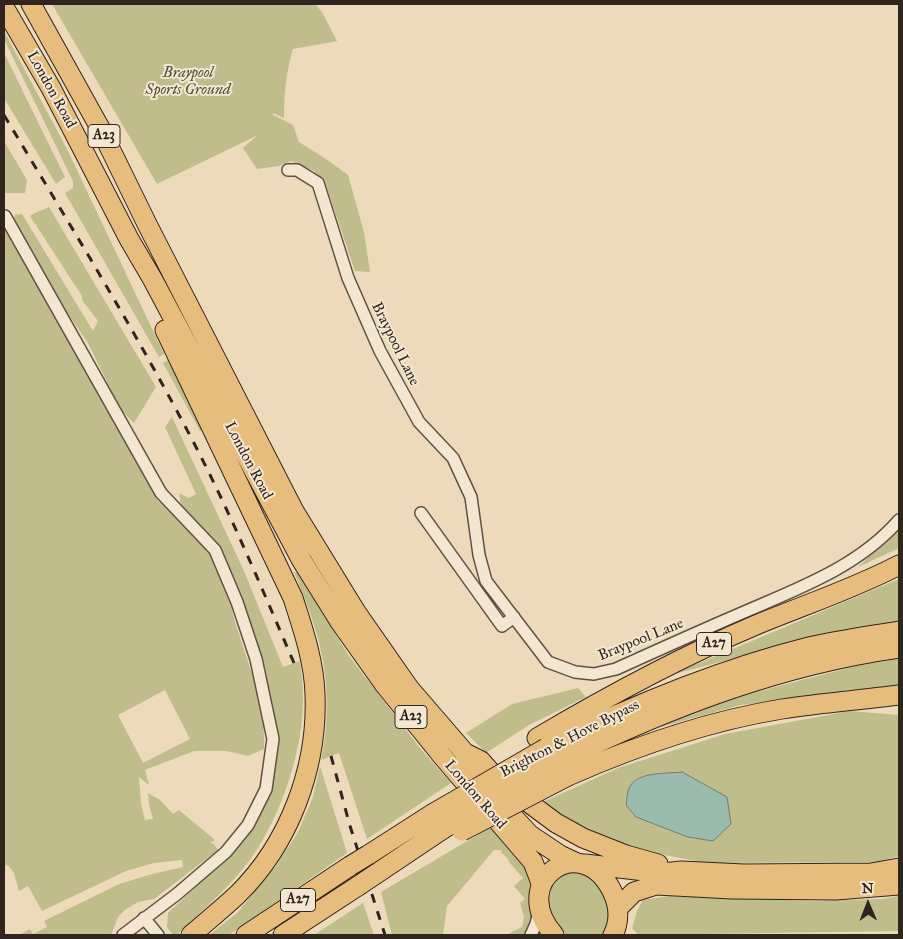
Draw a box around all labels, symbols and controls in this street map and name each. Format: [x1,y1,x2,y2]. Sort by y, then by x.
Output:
street label: London Road [22,48,80,132]
park label: Braypool Sports Ground [145,64,231,99]
road number: A23 [88,124,120,148]
street label: Braypool Lane [367,299,423,389]
street label: London Road [220,419,276,503]
street label: Braypool Lane [596,615,686,665]
road number: A27 [696,633,732,656]
street label: Brighton & Hove Bypass [497,696,643,782]
road number: A23 [395,706,427,729]
street label: London Road [440,757,510,833]
north arrow [843,879,893,929]
text: N [862,880,874,897]
road number: A27 [280,888,316,912]

